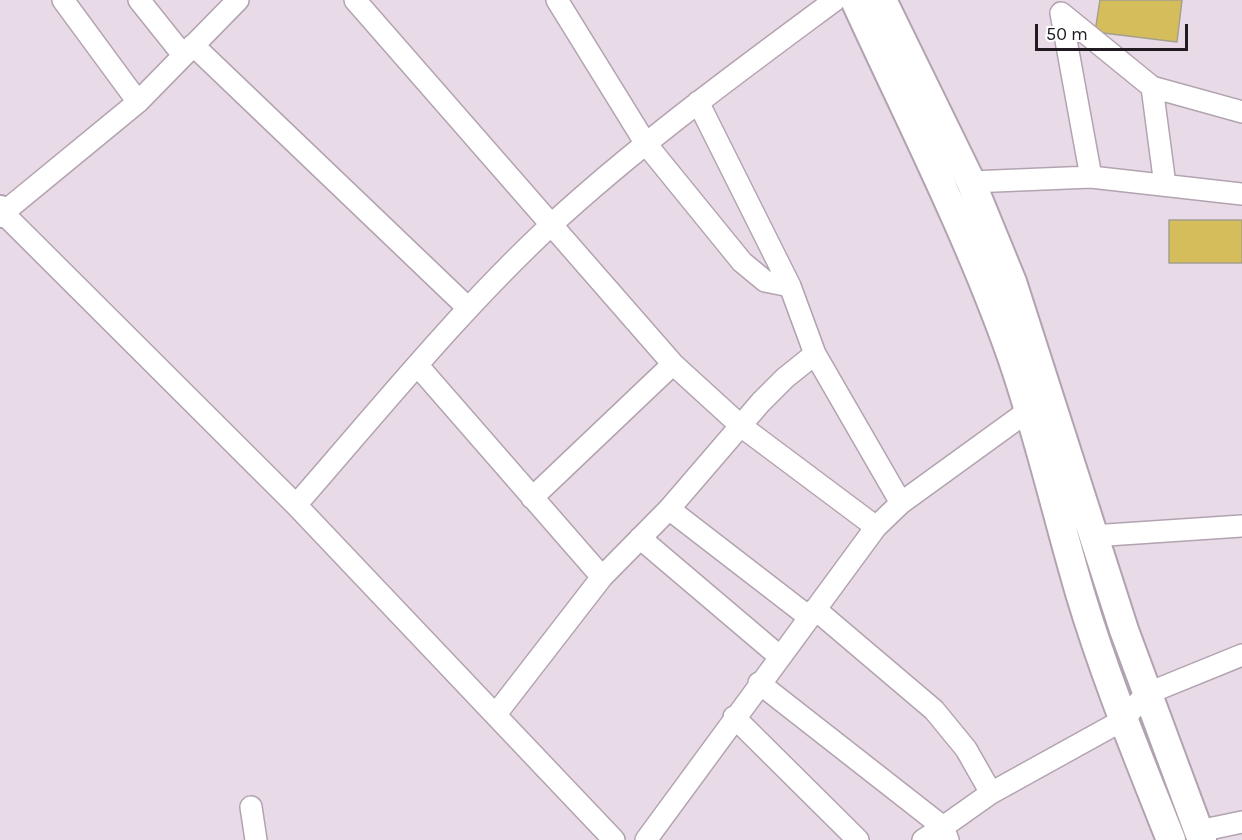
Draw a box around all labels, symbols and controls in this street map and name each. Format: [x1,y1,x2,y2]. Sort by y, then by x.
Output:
scale bar [1038,12,1191,50]
text: 50 m [1046,23,1088,45]

